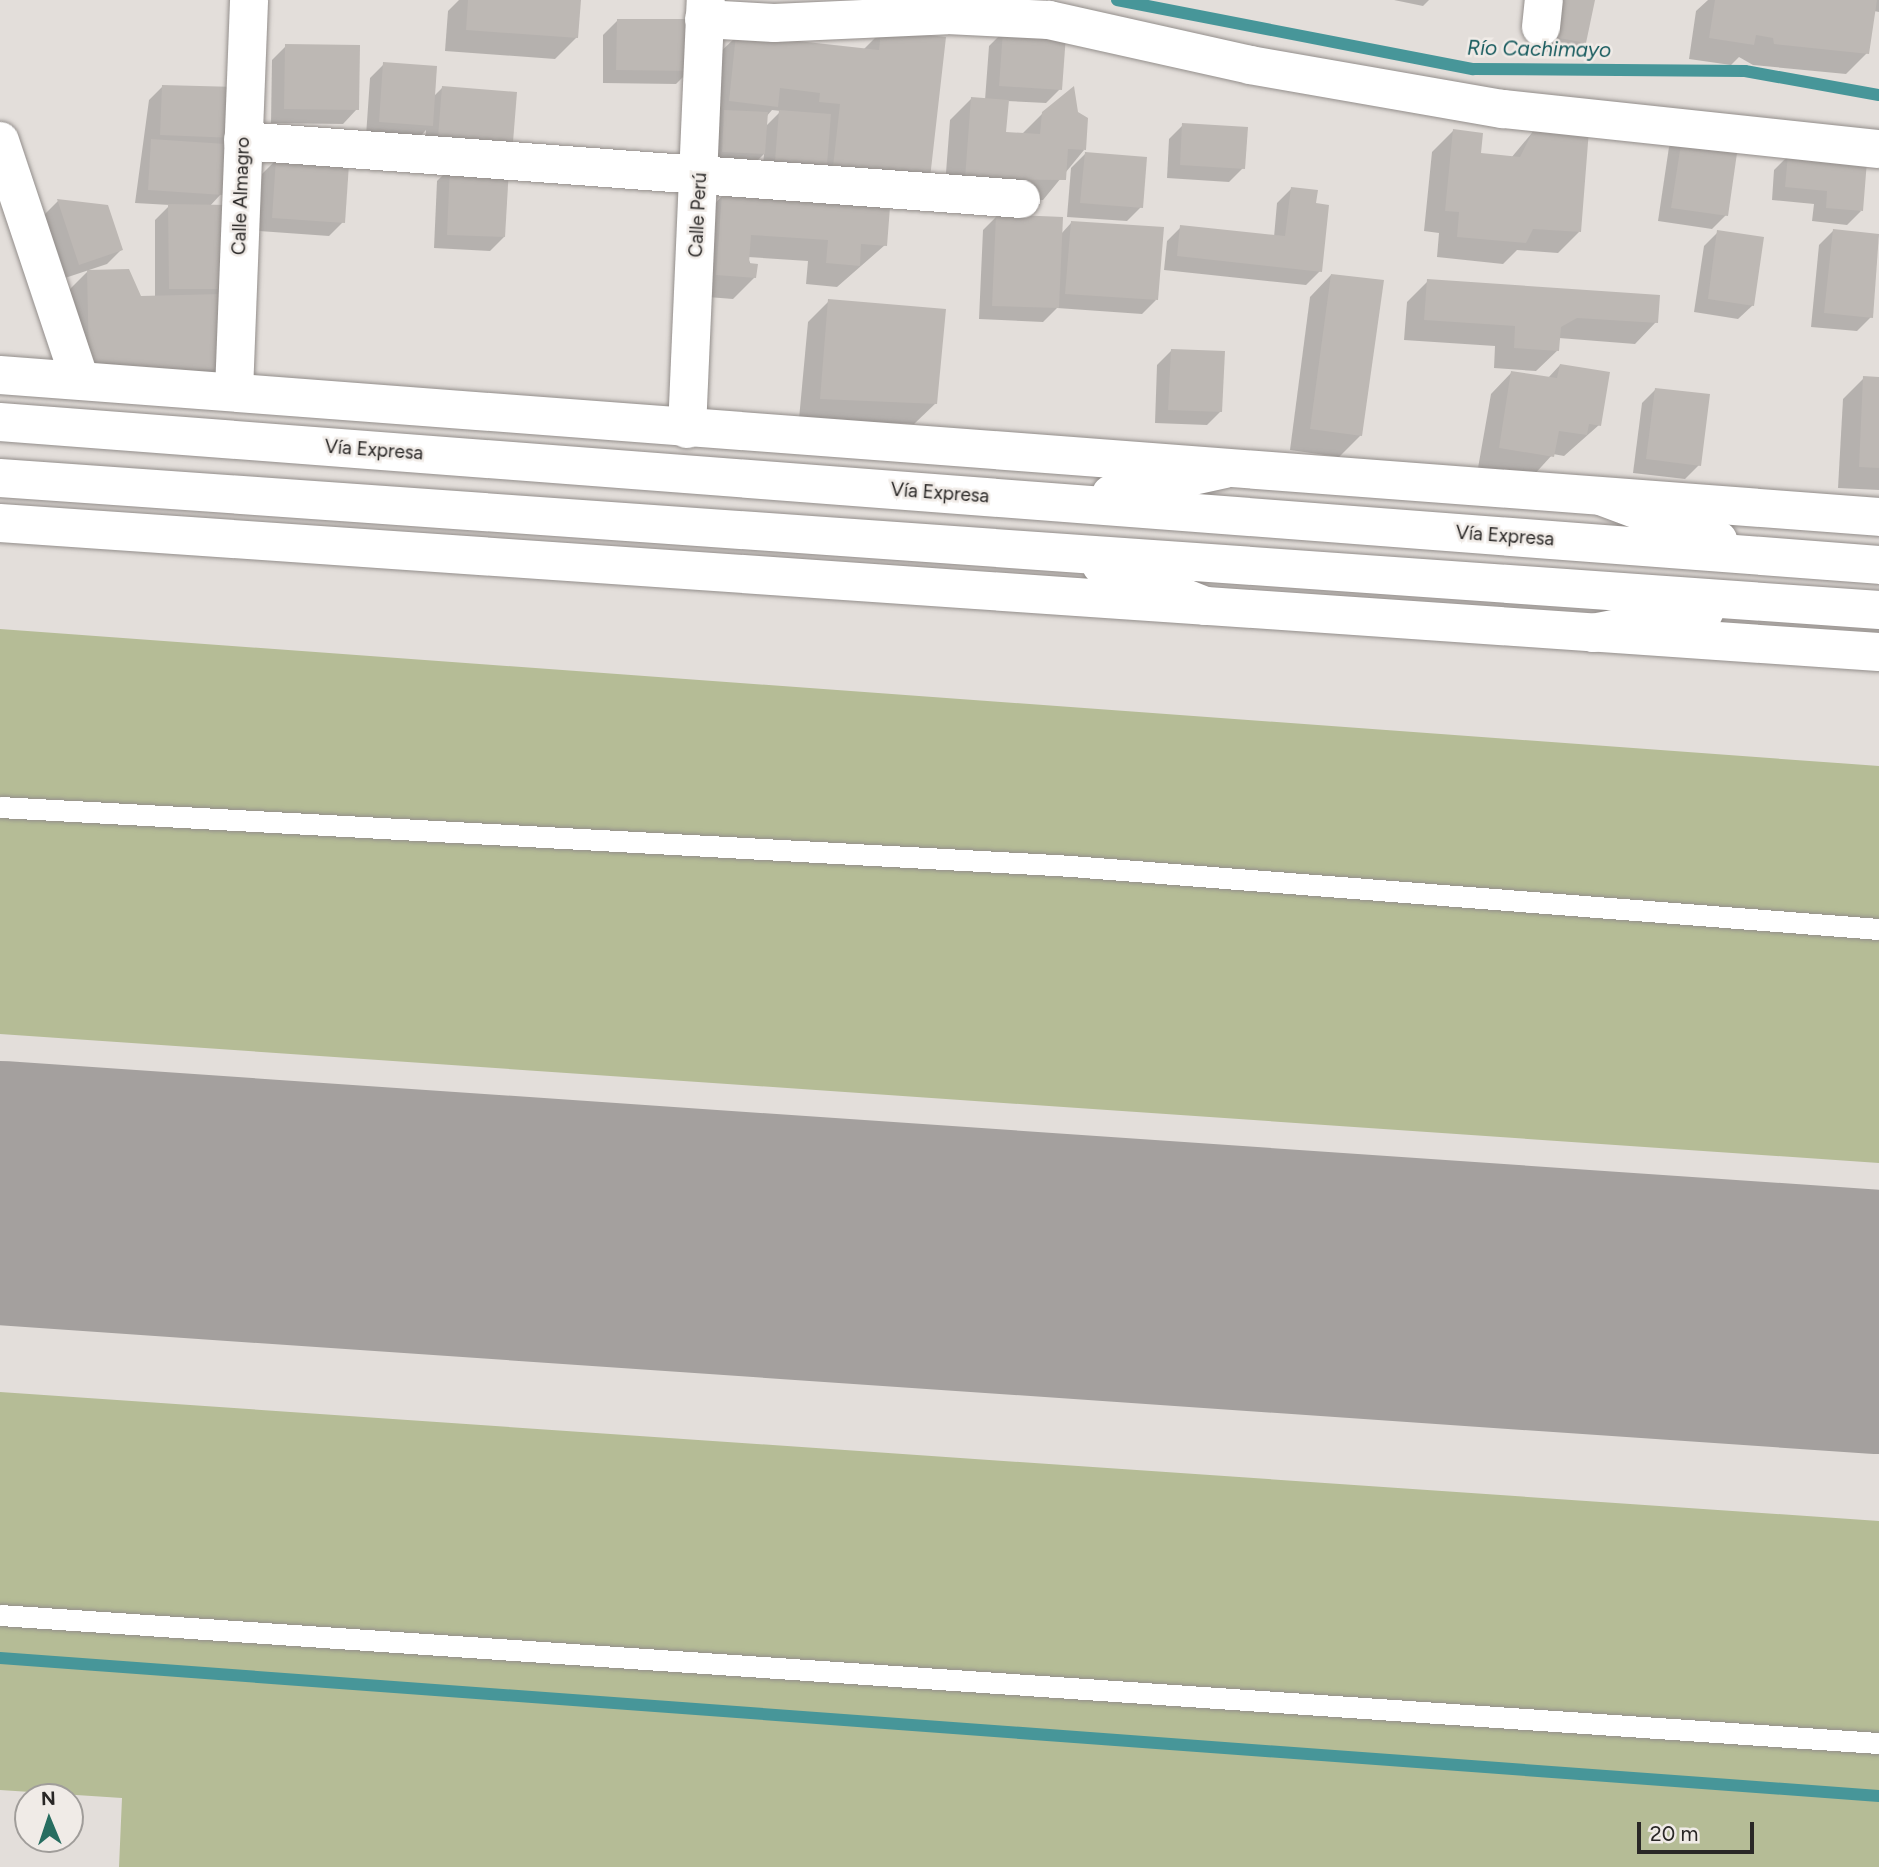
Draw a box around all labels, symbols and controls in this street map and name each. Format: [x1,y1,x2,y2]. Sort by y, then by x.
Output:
water label: Río Cachimayo [1467,35,1611,63]
street label: Calle Almagro [228,136,254,256]
street label: Calle Perú [684,172,712,258]
street label: Vía Expresa [324,435,424,465]
street label: Vía Expresa [890,478,990,508]
street label: Vía Expresa [1455,521,1555,551]
north arrow [14,1783,84,1853]
text: N [41,1787,56,1810]
scale bar [1641,1808,1758,1852]
text: 20 m [1650,1821,1698,1846]

